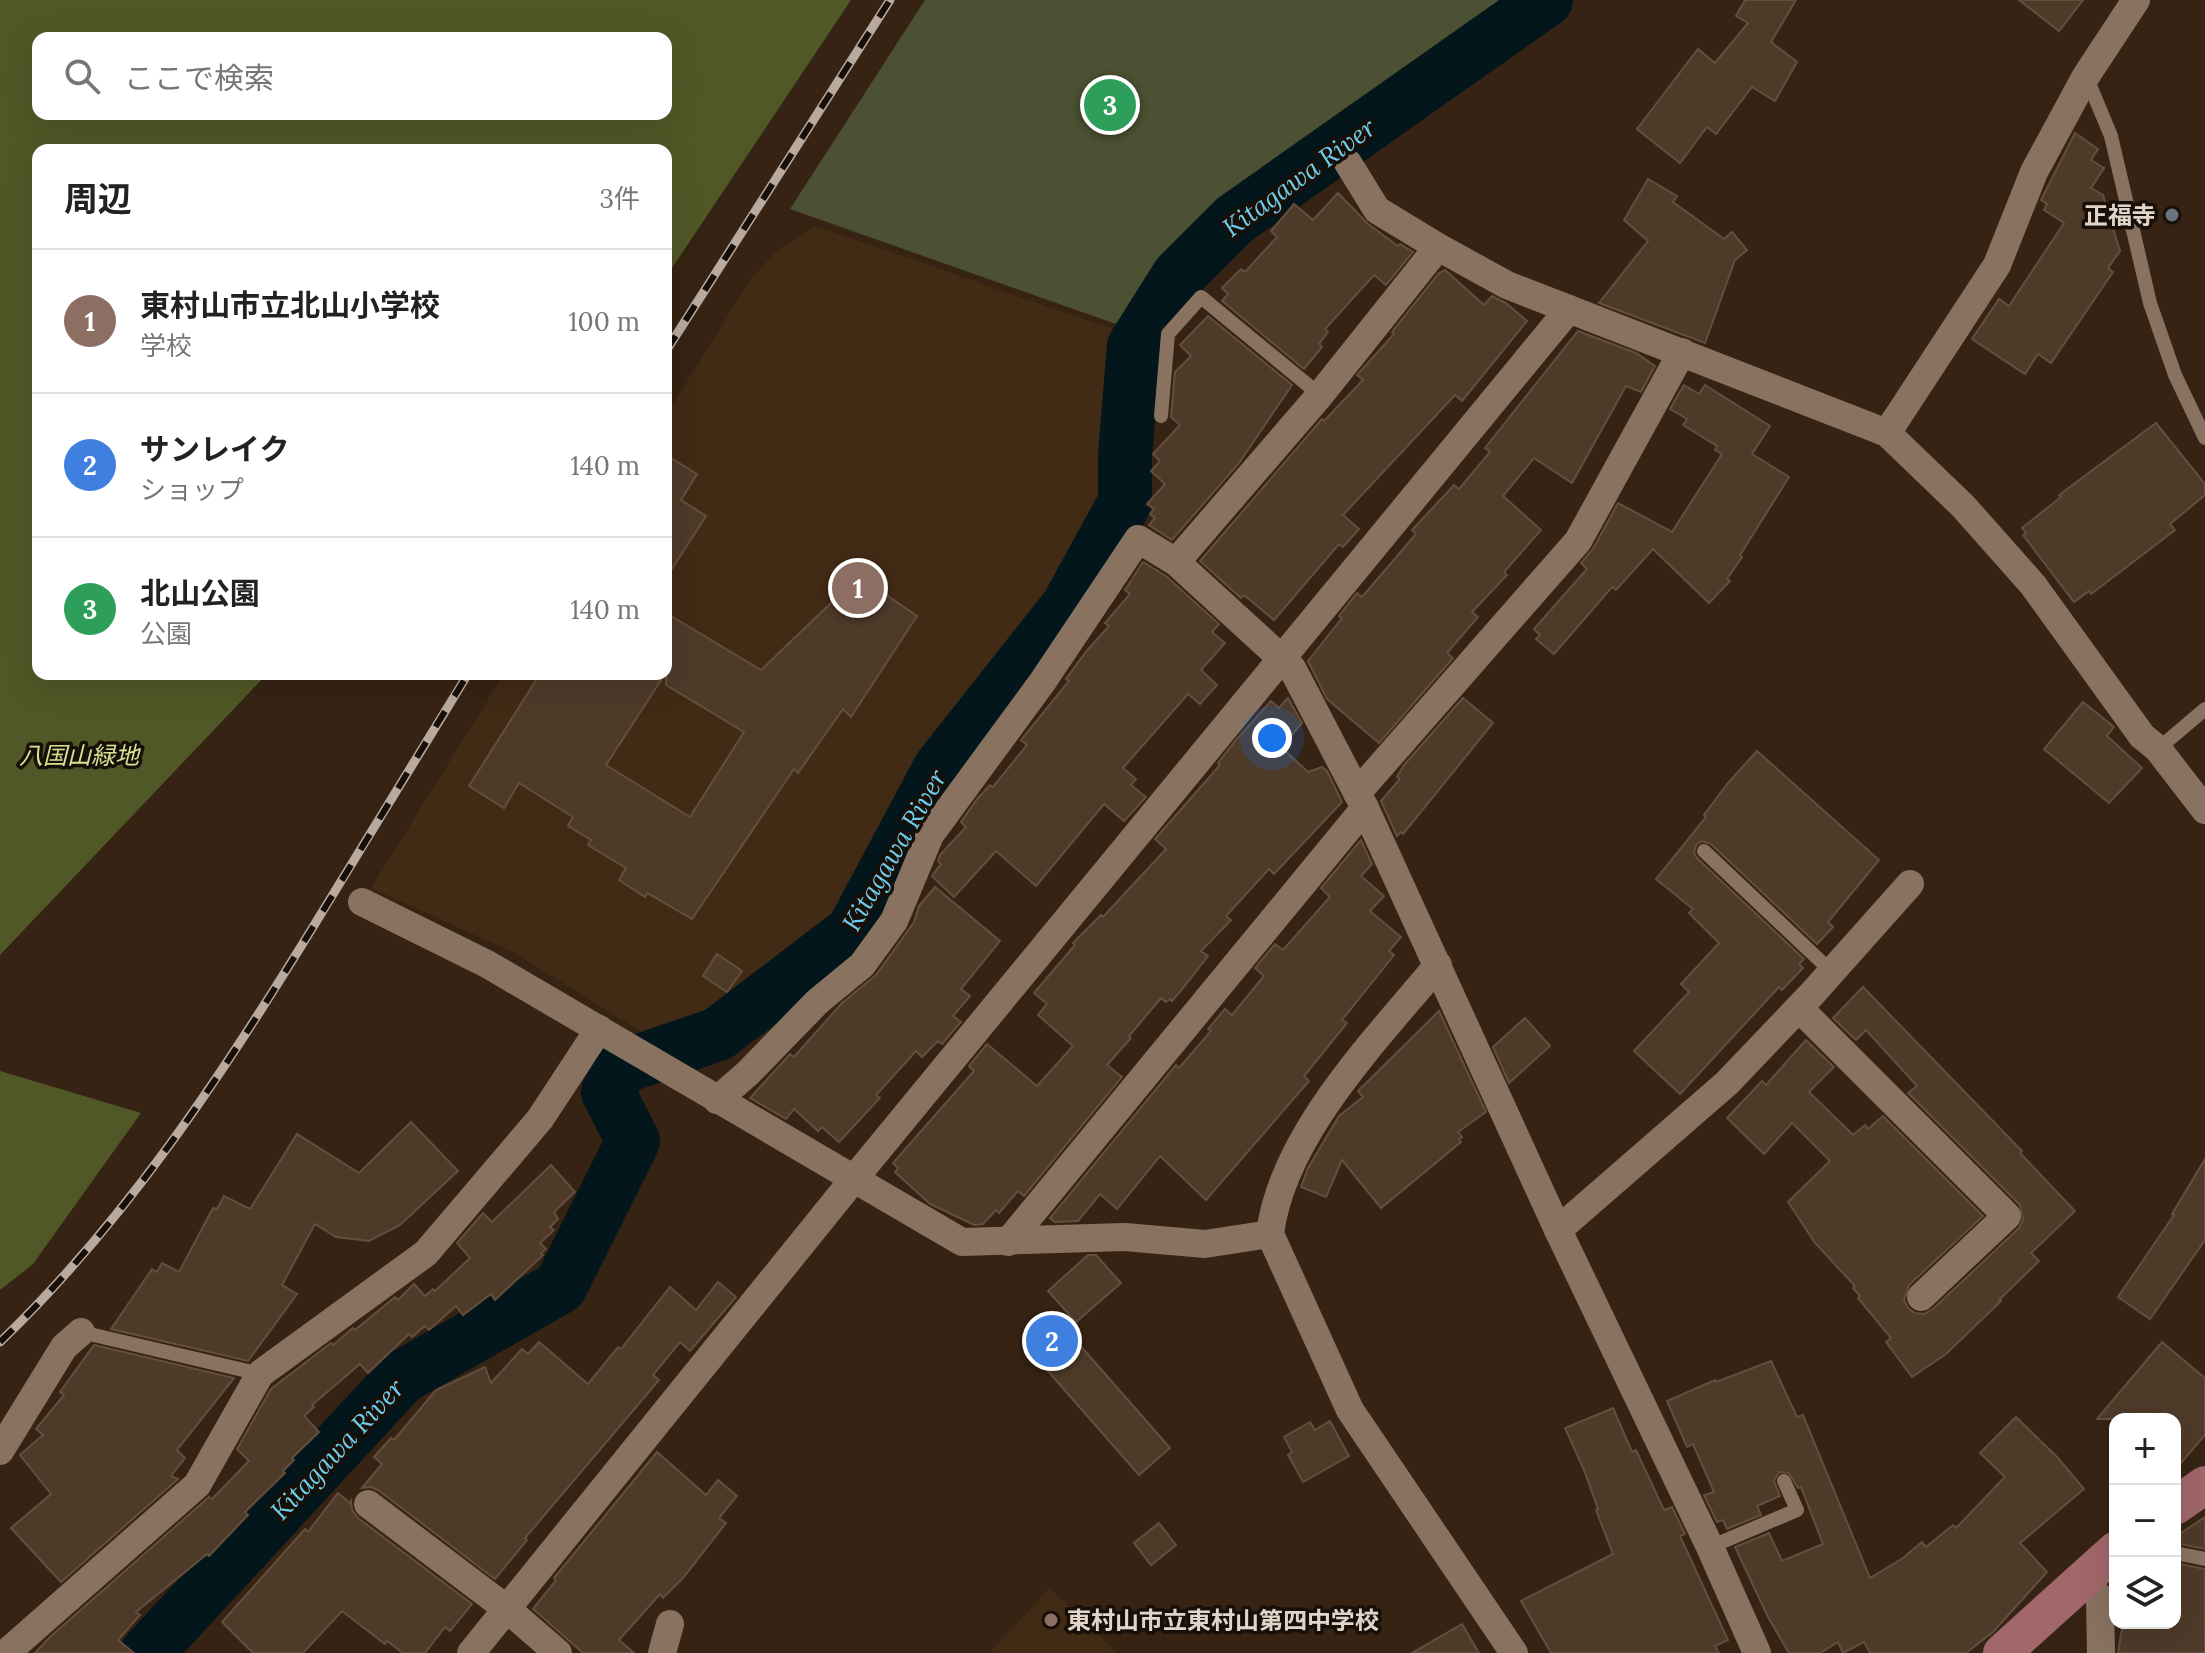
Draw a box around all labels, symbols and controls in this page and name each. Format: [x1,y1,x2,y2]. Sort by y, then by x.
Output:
search box [32,32,672,120]
icon: search [60,54,104,98]
text: ここで検索 [124,59,274,97]
pin: 3 [1084,75,1136,135]
water label: Kitagawa River [1216,110,1382,244]
text: 周辺 [64,177,132,220]
text: 3件 [600,182,640,215]
place label: 正福寺 [2084,200,2156,231]
marker: 正福寺 [2163,206,2181,224]
text: 東村山市立北山小学校 [140,286,440,324]
text: 1 [85,305,95,338]
text: 100 m [568,305,640,338]
text: 学校 [140,329,192,362]
text: サンレイク [140,430,289,468]
text: 2 [83,449,97,482]
text: 140 m [570,449,640,482]
text: ショップ [140,473,244,506]
pin: 1 [832,558,884,618]
text: 北山公園 [140,574,260,612]
text: 3 [83,593,97,626]
text: 140 m [570,593,640,626]
text: 公園 [140,617,192,650]
your location [1252,718,1292,758]
park label: 八国山緑地 [19,740,142,771]
water label: Kitagawa River [834,763,954,937]
pin: 2 [1026,1311,1078,1371]
water label: Kitagawa River [263,1371,411,1526]
map controls [2109,1413,2181,1629]
button: + [2109,1413,2181,1485]
button: − [2109,1485,2181,1557]
button: layers [2109,1557,2181,1629]
place label: 東村山市立東村山第四中学校 [1067,1605,1379,1636]
marker: 東村山市立東村山第四中学校 [1042,1611,1060,1629]

